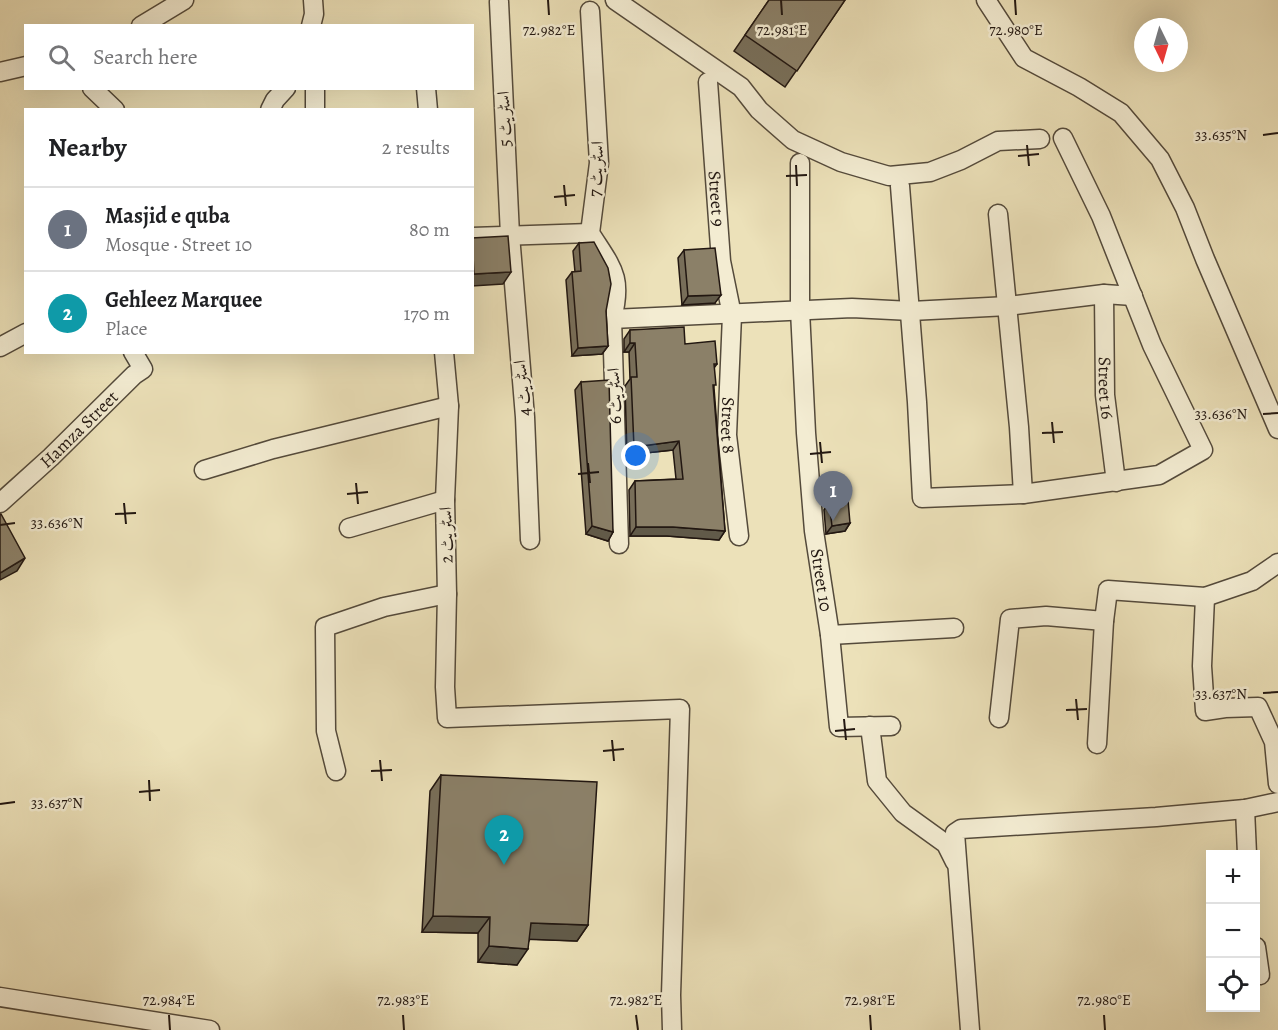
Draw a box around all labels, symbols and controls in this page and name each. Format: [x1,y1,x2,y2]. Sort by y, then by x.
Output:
north arrow [1134,18,1188,72]
text: 72.982°E [523,20,575,40]
text: 72.981°E [757,20,807,40]
text: 72.980°E [989,20,1043,40]
search box [24,24,474,90]
icon: search [45,41,78,74]
text: Search here [93,42,198,72]
street label: اسٹریٹ 5 [491,90,517,147]
text: 33.635°N [1195,125,1247,145]
text: Nearby [48,130,127,165]
text: 2 results [382,134,450,161]
street label: اسٹریٹ 7 [583,140,609,198]
street label: Street 9 [702,170,730,228]
text: Masjid e quba [105,201,230,231]
text: 1 [64,216,71,243]
text: 80 m [409,216,450,243]
text: Mosque · Street 10 [105,231,252,258]
text: Gehleez Marquee [105,285,263,315]
text: 2 [63,300,72,327]
text: 170 m [404,300,450,327]
text: Place [105,315,147,342]
street label: Street 16 [1093,357,1120,421]
street label: اسٹریٹ 4 [508,359,536,417]
street label: اسٹریٹ 6 [601,367,627,425]
street label: Hamza Street [35,385,123,473]
street label: Street 8 [715,397,741,455]
text: 33.636°N [1195,404,1247,424]
your location [621,441,650,470]
pin: 1 [814,472,852,521]
street label: اسٹریٹ 2 [434,506,458,564]
text: 33.636°N [31,513,83,533]
street label: Street 10 [805,547,838,613]
text: 33.637°N [1195,684,1247,704]
text: 33.637°N [31,793,83,813]
pin: 2 [484,816,524,865]
map controls [1206,850,1260,1012]
button: + [1206,850,1260,904]
button: − [1206,904,1260,958]
button: locate [1206,958,1260,1012]
text: 72.984°E [143,990,195,1010]
text: 72.983°E [377,990,429,1010]
text: 72.982°E [610,990,662,1010]
text: 72.981°E [845,990,895,1010]
text: 72.980°E [1077,990,1131,1010]

